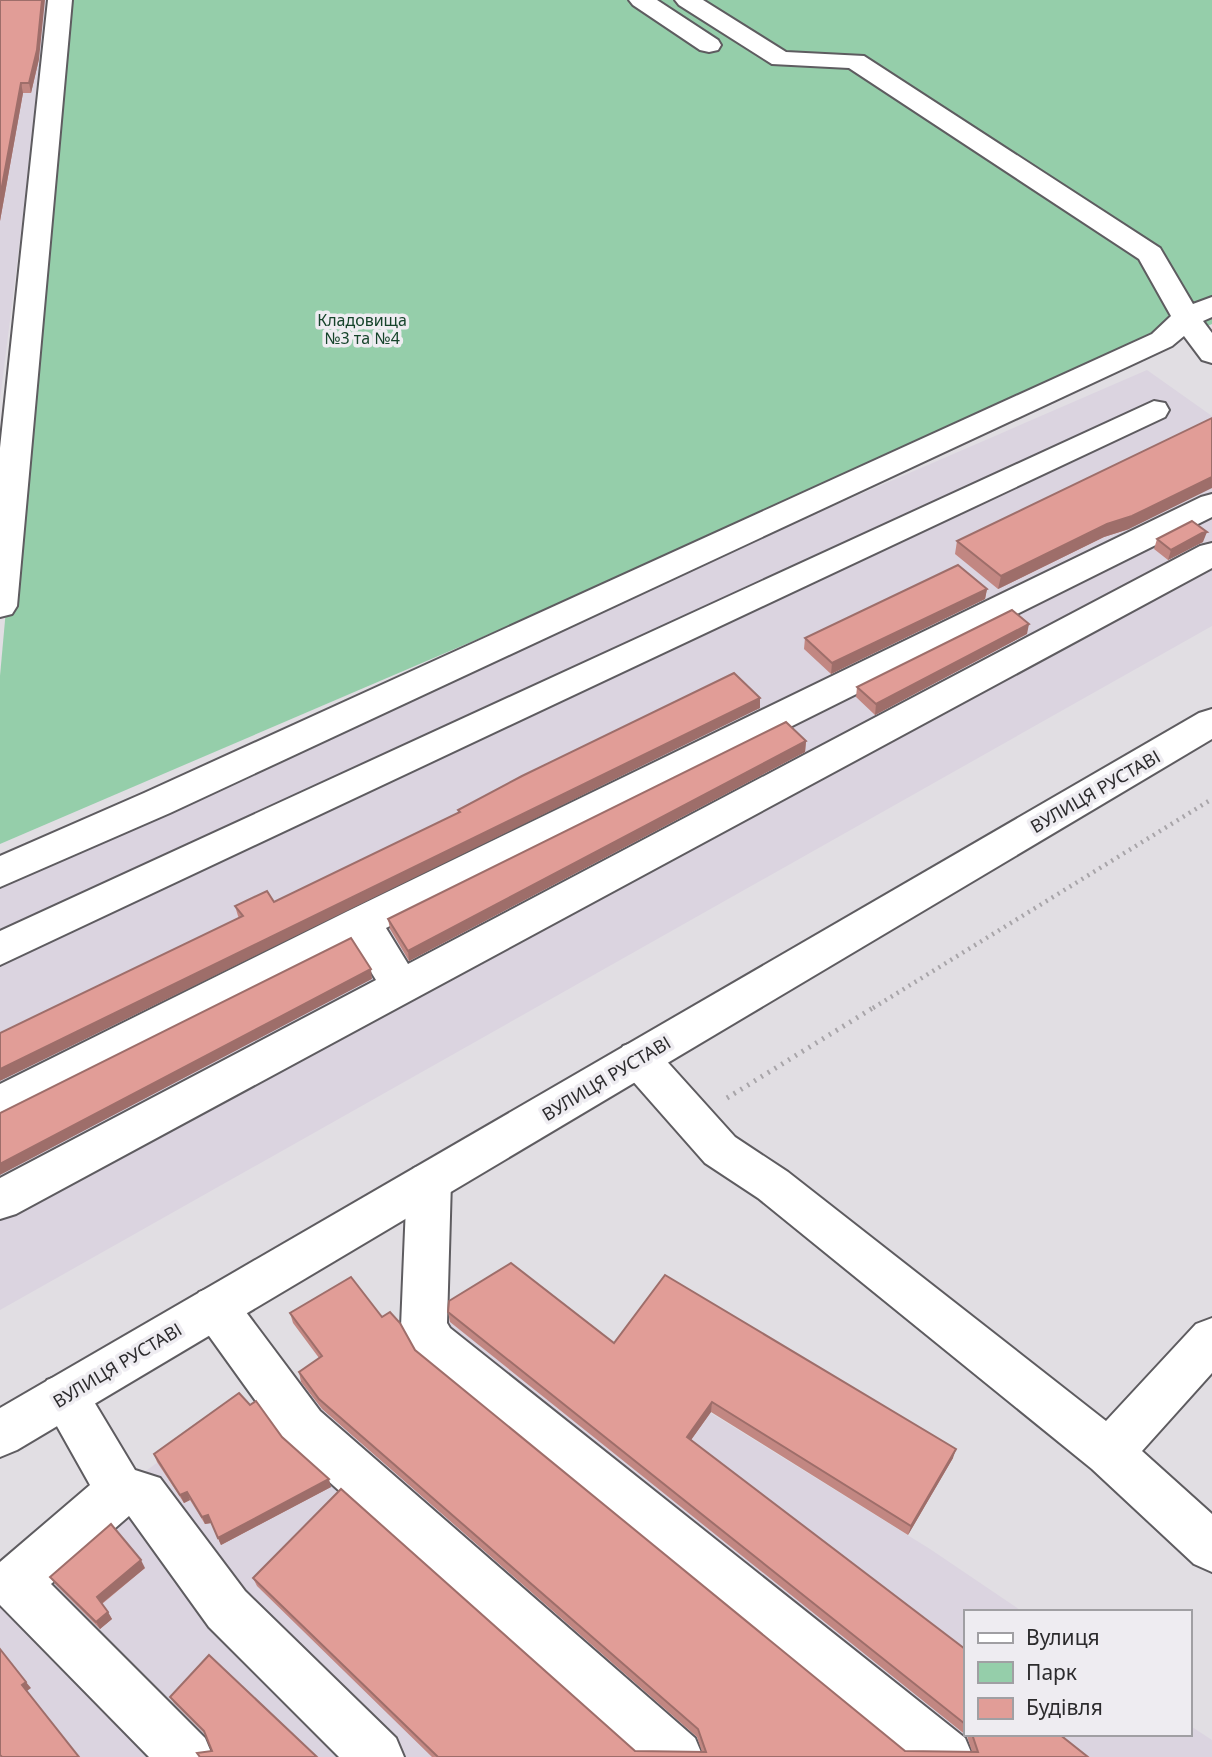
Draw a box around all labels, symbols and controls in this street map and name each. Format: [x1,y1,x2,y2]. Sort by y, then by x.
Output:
park label: Кладовища №3 та №4 [317,309,407,349]
street label: ВУЛИЦЯ РУСТАВІ [1026,744,1164,838]
street label: ВУЛИЦЯ РУСТАВІ [537,1030,675,1126]
street label: ВУЛИЦЯ РУСТАВІ [48,1317,186,1413]
legend [964,1610,1191,1736]
text: Вулиця [1026,1623,1100,1651]
text: Парк [1026,1658,1077,1686]
text: Будівля [1026,1693,1103,1721]

